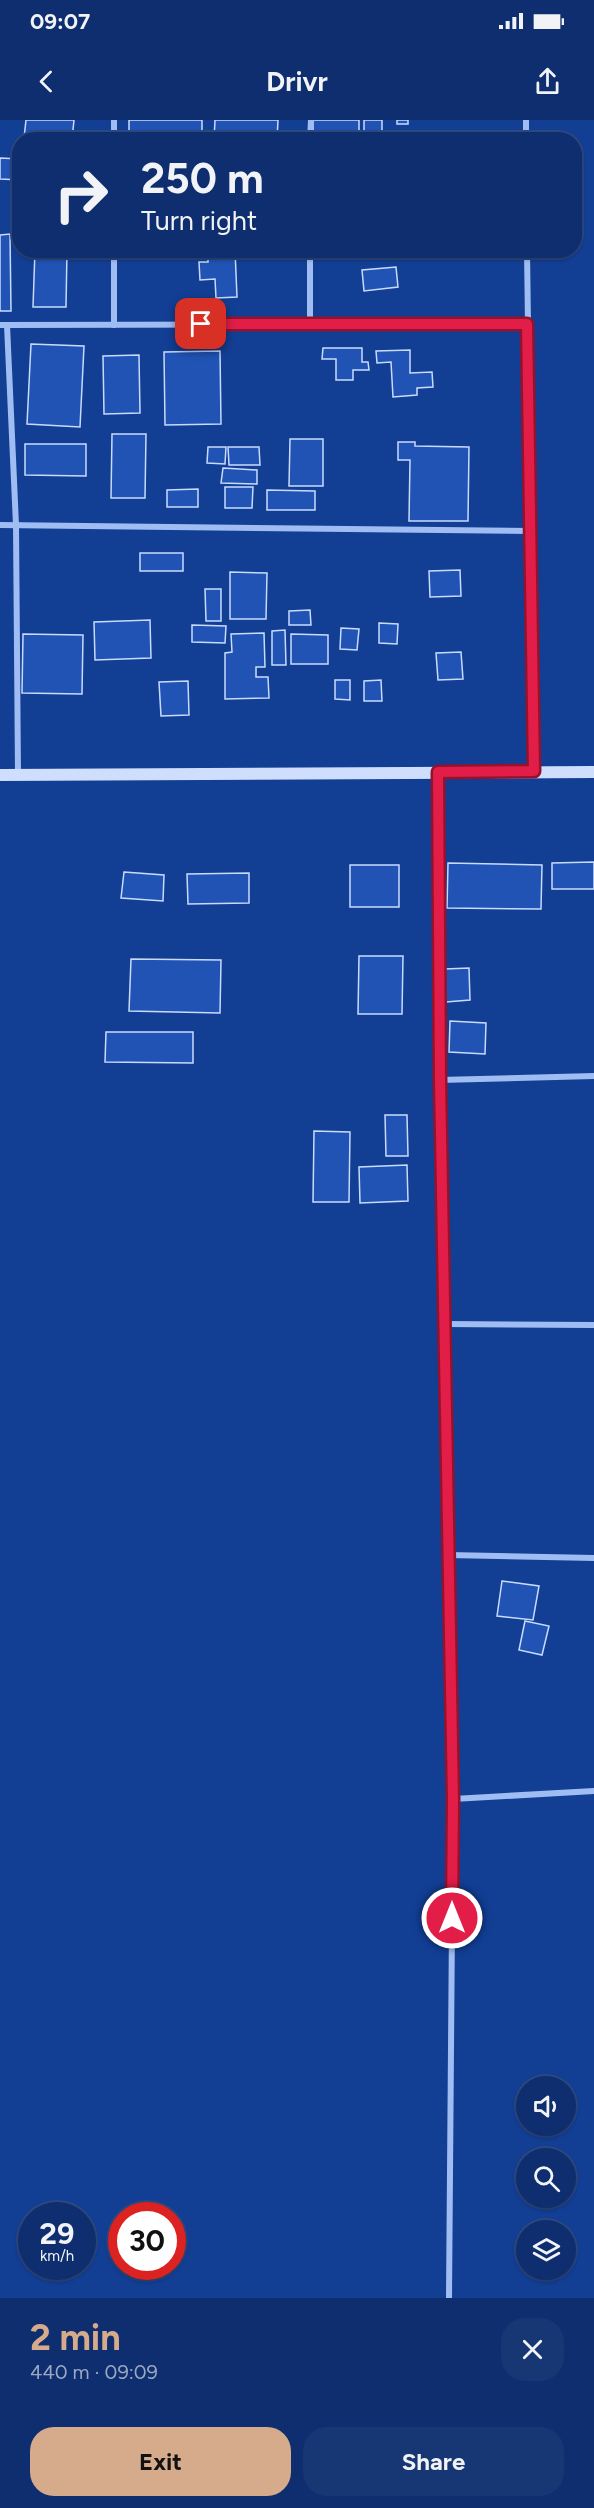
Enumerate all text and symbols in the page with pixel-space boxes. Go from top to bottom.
text: 09:07 [30,8,90,35]
icon: back [30,65,63,98]
text: Drivr [266,65,328,98]
icon: share [531,65,564,98]
text: 250 m [141,153,264,204]
icon: right [42,156,120,234]
text: Turn right [141,204,257,237]
pin [175,298,226,349]
icon: arrive [184,307,217,340]
position arrow [420,1886,484,1950]
map controls [516,2076,576,2280]
button: sound [516,2076,576,2136]
button: search [516,2148,576,2208]
speed limit sign: 30 [108,2202,186,2280]
text: 29 [40,2215,74,2252]
button: layers [516,2220,576,2280]
text: km/h [40,2247,74,2265]
text: 2 min [30,2316,121,2359]
button: close [501,2318,564,2381]
text: 440 m · 09:09 [30,2360,158,2384]
button: Exit [30,2427,291,2496]
button: Share [303,2427,564,2496]

